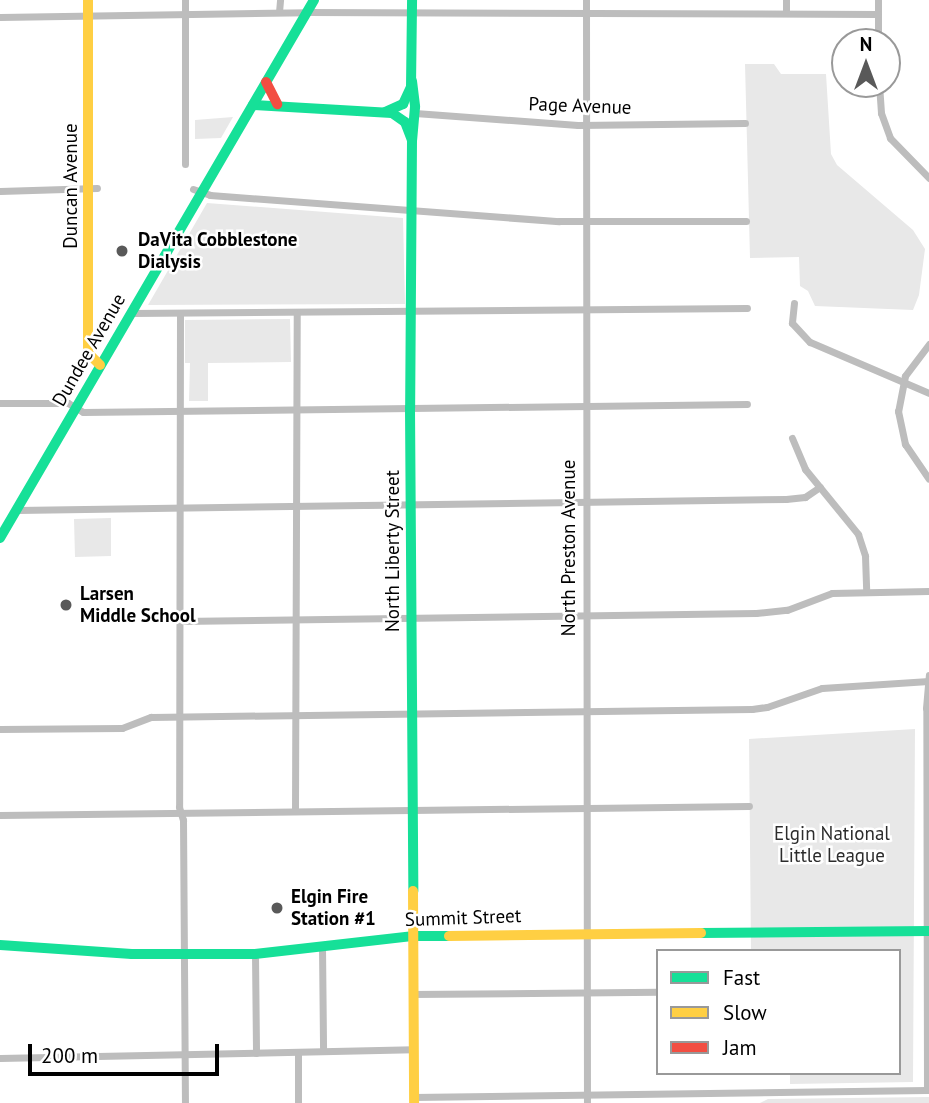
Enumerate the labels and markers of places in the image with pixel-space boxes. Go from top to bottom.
place label: DaVita Cobblestone Dialysis [138,229,298,273]
marker: DaVita Cobblestone Dialysis [112,241,132,261]
place label: Larsen Middle School [80,583,195,627]
marker: Larsen Middle School [58,597,74,613]
place label: Elgin Fire Station #1 [291,886,376,930]
marker: Elgin Fire Station #1 [269,900,285,916]

